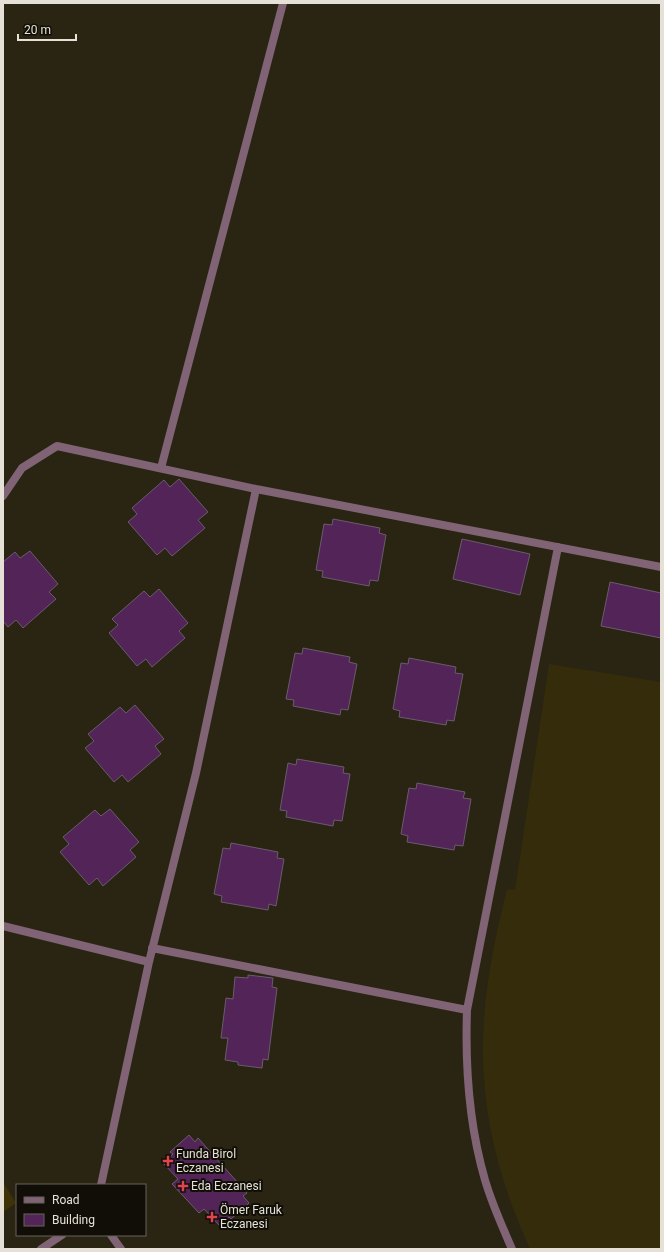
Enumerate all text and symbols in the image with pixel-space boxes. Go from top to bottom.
scale bar [18,16,76,42]
text: 20 m [24,23,51,37]
place label: Funda Birol Eczanesi [176,1147,236,1175]
marker: Funda Birol Eczanesi [163,1156,173,1166]
place label: Eda Eczanesi [191,1179,262,1193]
marker: Eda Eczanesi [178,1181,188,1191]
legend [16,1184,146,1236]
text: Road [52,1193,80,1207]
place label: Ömer Faruk Eczanesi [220,1202,283,1231]
marker: Ömer Faruk Eczanesi [207,1212,217,1222]
text: Building [52,1213,95,1227]

